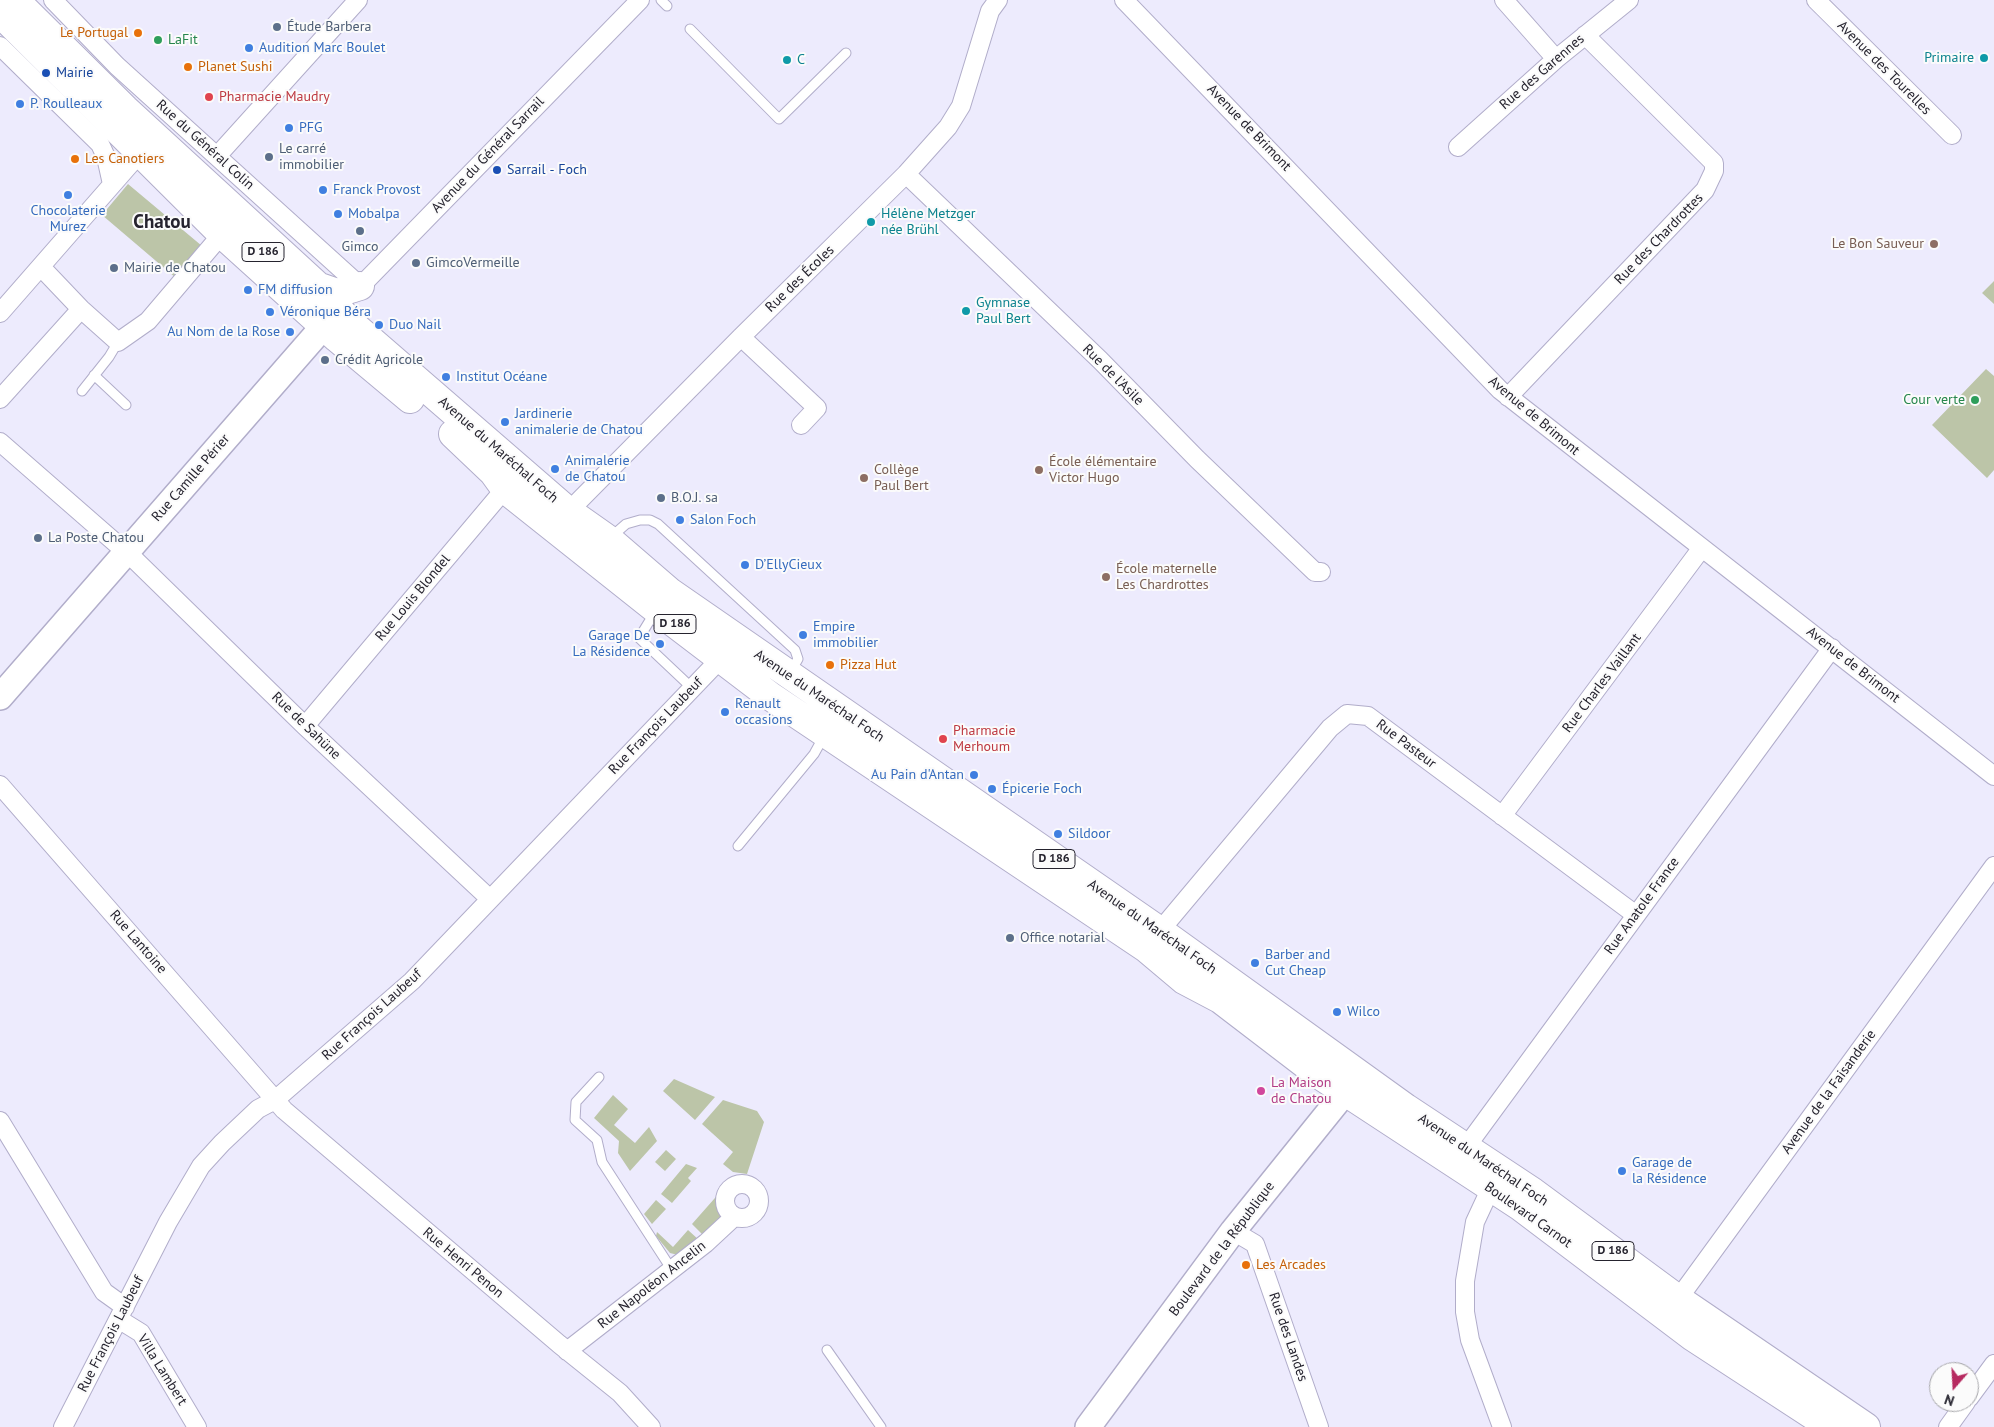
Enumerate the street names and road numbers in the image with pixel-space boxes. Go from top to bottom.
street label: Avenue des Tourelles [1834,18,1934,118]
street label: Rue des Garennes [1496,31,1588,113]
street label: Avenue de Brimont [1203,81,1295,175]
street label: Avenue du Général Sarrail [428,93,548,217]
street label: Rue du Général Colin [153,97,257,193]
street label: Rue des Chardrottes [1611,190,1707,288]
road number: D 186 [242,242,284,262]
street label: Rue des Écoles [762,242,838,316]
street label: Rue de l'Asile [1079,341,1147,409]
street label: Avenue de Brimont [1485,373,1583,459]
street label: Avenue du Maréchal Foch [435,393,561,507]
street label: Rue Camille Périer [148,431,234,525]
street label: Rue Louis Blondel [372,551,454,645]
road number: D 186 [654,614,696,634]
street label: Avenue de Brimont [1803,623,1903,707]
street label: Rue Charles Vaillant [1559,630,1645,736]
street label: Avenue du Maréchal Foch [751,646,887,746]
street label: Rue François Laubeuf [605,674,707,778]
street label: Rue de Sahüne [268,689,344,763]
street label: Rue Pasteur [1373,716,1439,772]
road number: D 186 [1033,850,1075,869]
street label: Rue Anatole France [1601,854,1683,958]
street label: Avenue du Maréchal Foch [1084,876,1220,978]
street label: Rue Lantoine [106,907,170,977]
street label: Rue François Laubeuf [319,966,425,1064]
street label: Avenue de la Faisanderie [1778,1027,1880,1157]
street label: Avenue du Maréchal Foch [1415,1110,1551,1210]
street label: Boulevard de la République [1166,1178,1278,1320]
street label: Boulevard Carnot [1481,1179,1575,1251]
street label: Rue Henri Penon [419,1224,507,1302]
street label: Rue Napoléon Ancelin [595,1238,709,1332]
road number: D 186 [1592,1242,1634,1260]
street label: Rue François Laubeuf [74,1273,148,1395]
street label: Rue des Landes [1265,1290,1311,1384]
street label: Villa Lambert [134,1331,190,1409]

